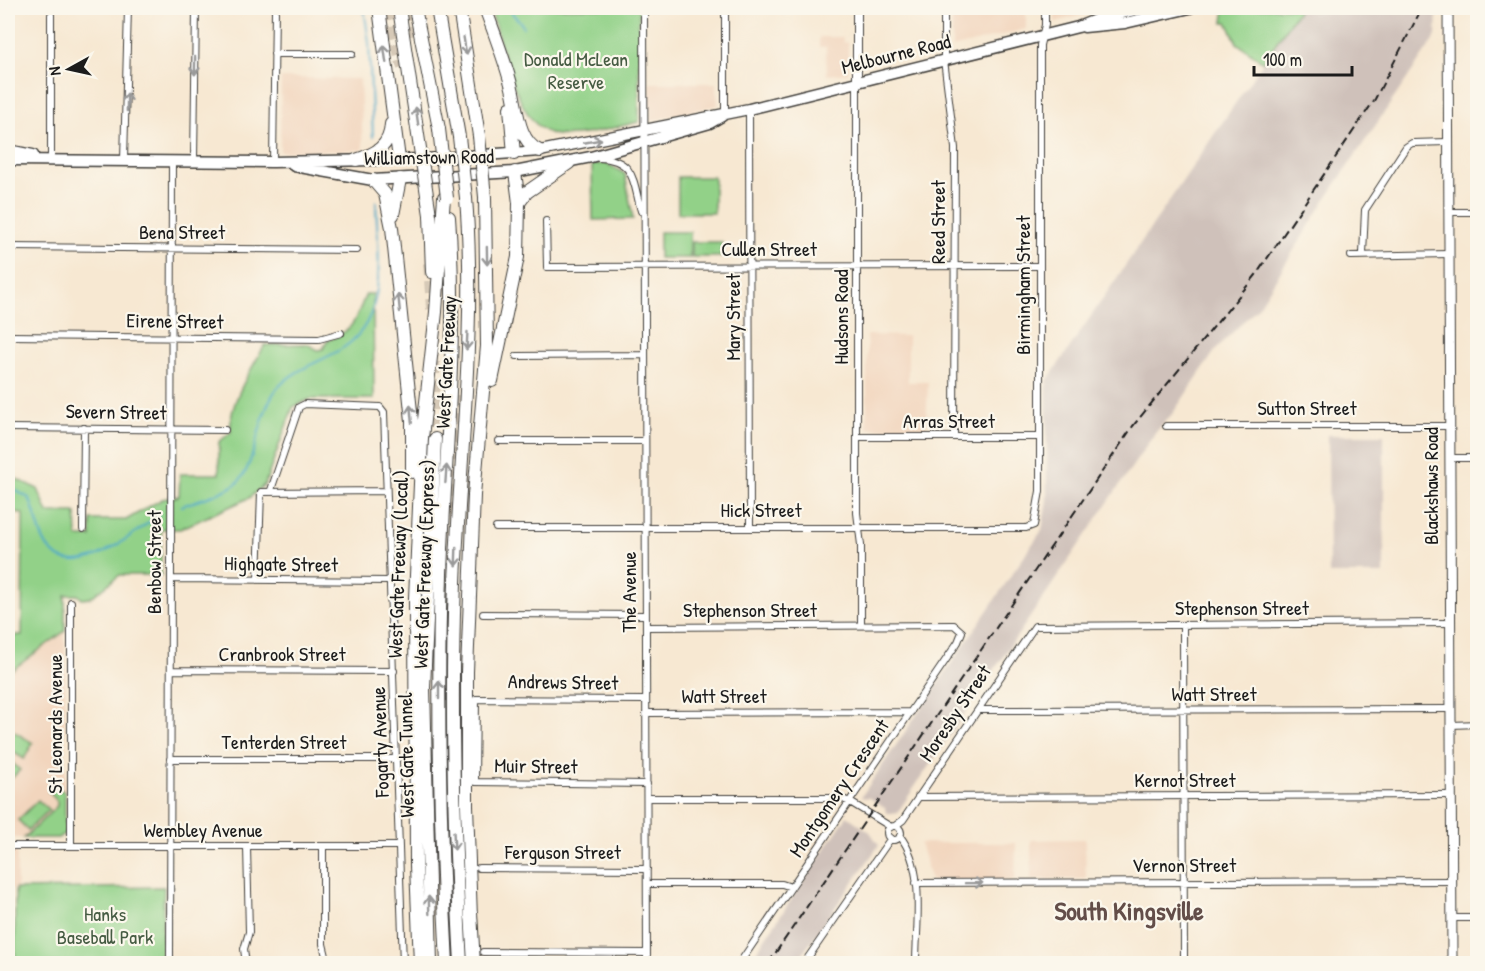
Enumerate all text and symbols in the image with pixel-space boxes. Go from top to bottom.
street label: Melbourne Road [838,27,953,80]
one-way arrow [460,36,471,55]
north arrow [39,39,99,99]
scale bar [1254,39,1352,77]
one-way arrow [380,44,391,64]
park label: Donald McLean Reserve [524,45,628,95]
text: 100 m [1263,47,1302,72]
one-way arrow [189,55,201,75]
text: N [43,65,66,77]
one-way arrow [121,92,132,112]
one-way arrow [412,106,423,126]
one-way arrow [582,135,602,146]
street label: Williamstown Road [364,142,494,171]
street label: Reed Street [924,179,951,264]
street label: Birmingham Street [1009,214,1036,355]
street label: Bena Street [139,218,226,245]
street label: Cullen Street [721,235,818,262]
one-way arrow [481,245,493,265]
street label: Hudsons Road [827,269,854,365]
street label: Mary Street [719,272,746,361]
one-way arrow [393,294,404,314]
street label: West Gate Freeway [429,295,462,429]
street label: Eirene Street [126,306,225,335]
one-way arrow [462,331,473,351]
street label: Sutton Street [1257,394,1358,421]
street label: Severn Street [65,397,168,426]
one-way arrow [405,404,416,424]
street label: Arras Street [903,407,996,434]
street label: Blackshaws Road [1417,427,1444,545]
street label: West Gate Freeway (Express) [406,459,441,669]
one-way arrow [441,465,452,485]
street label: West Gate Freeway (Local) [381,470,414,658]
street label: Hick Street [720,496,803,523]
street label: Benbow Street [140,509,167,614]
one-way arrow [450,546,461,566]
street label: Highgate Street [224,549,339,578]
street label: The Avenue [615,551,642,633]
street label: Stephenson Street [1175,594,1310,621]
street label: Stephenson Street [683,596,818,623]
street label: Cranbrook Street [218,640,347,667]
street label: St Leonards Avenue [41,654,68,794]
street label: Moresby Street [912,658,997,766]
street label: Andrews Street [508,667,620,696]
street label: Watt Street [1171,680,1258,707]
one-way arrow [433,681,445,701]
street label: Watt Street [681,682,768,709]
street label: Fogarty Avenue [364,686,395,799]
street label: West Gate Tunnel [391,692,420,818]
street label: Montgomery Crescent [782,712,895,862]
street label: Tenterden Street [222,728,348,755]
street label: Muir Street [494,751,579,780]
street label: Kernot Street [1134,766,1237,793]
street label: Wembley Avenue [143,816,263,843]
one-way arrow [449,830,460,850]
street label: Ferguson Street [504,838,622,865]
street label: Vernon Street [1132,851,1237,878]
one-way arrow [964,877,984,889]
district label: South Kingsville [1054,893,1204,929]
one-way arrow [424,896,435,916]
park label: Hanks Baseball Park [57,900,153,950]

